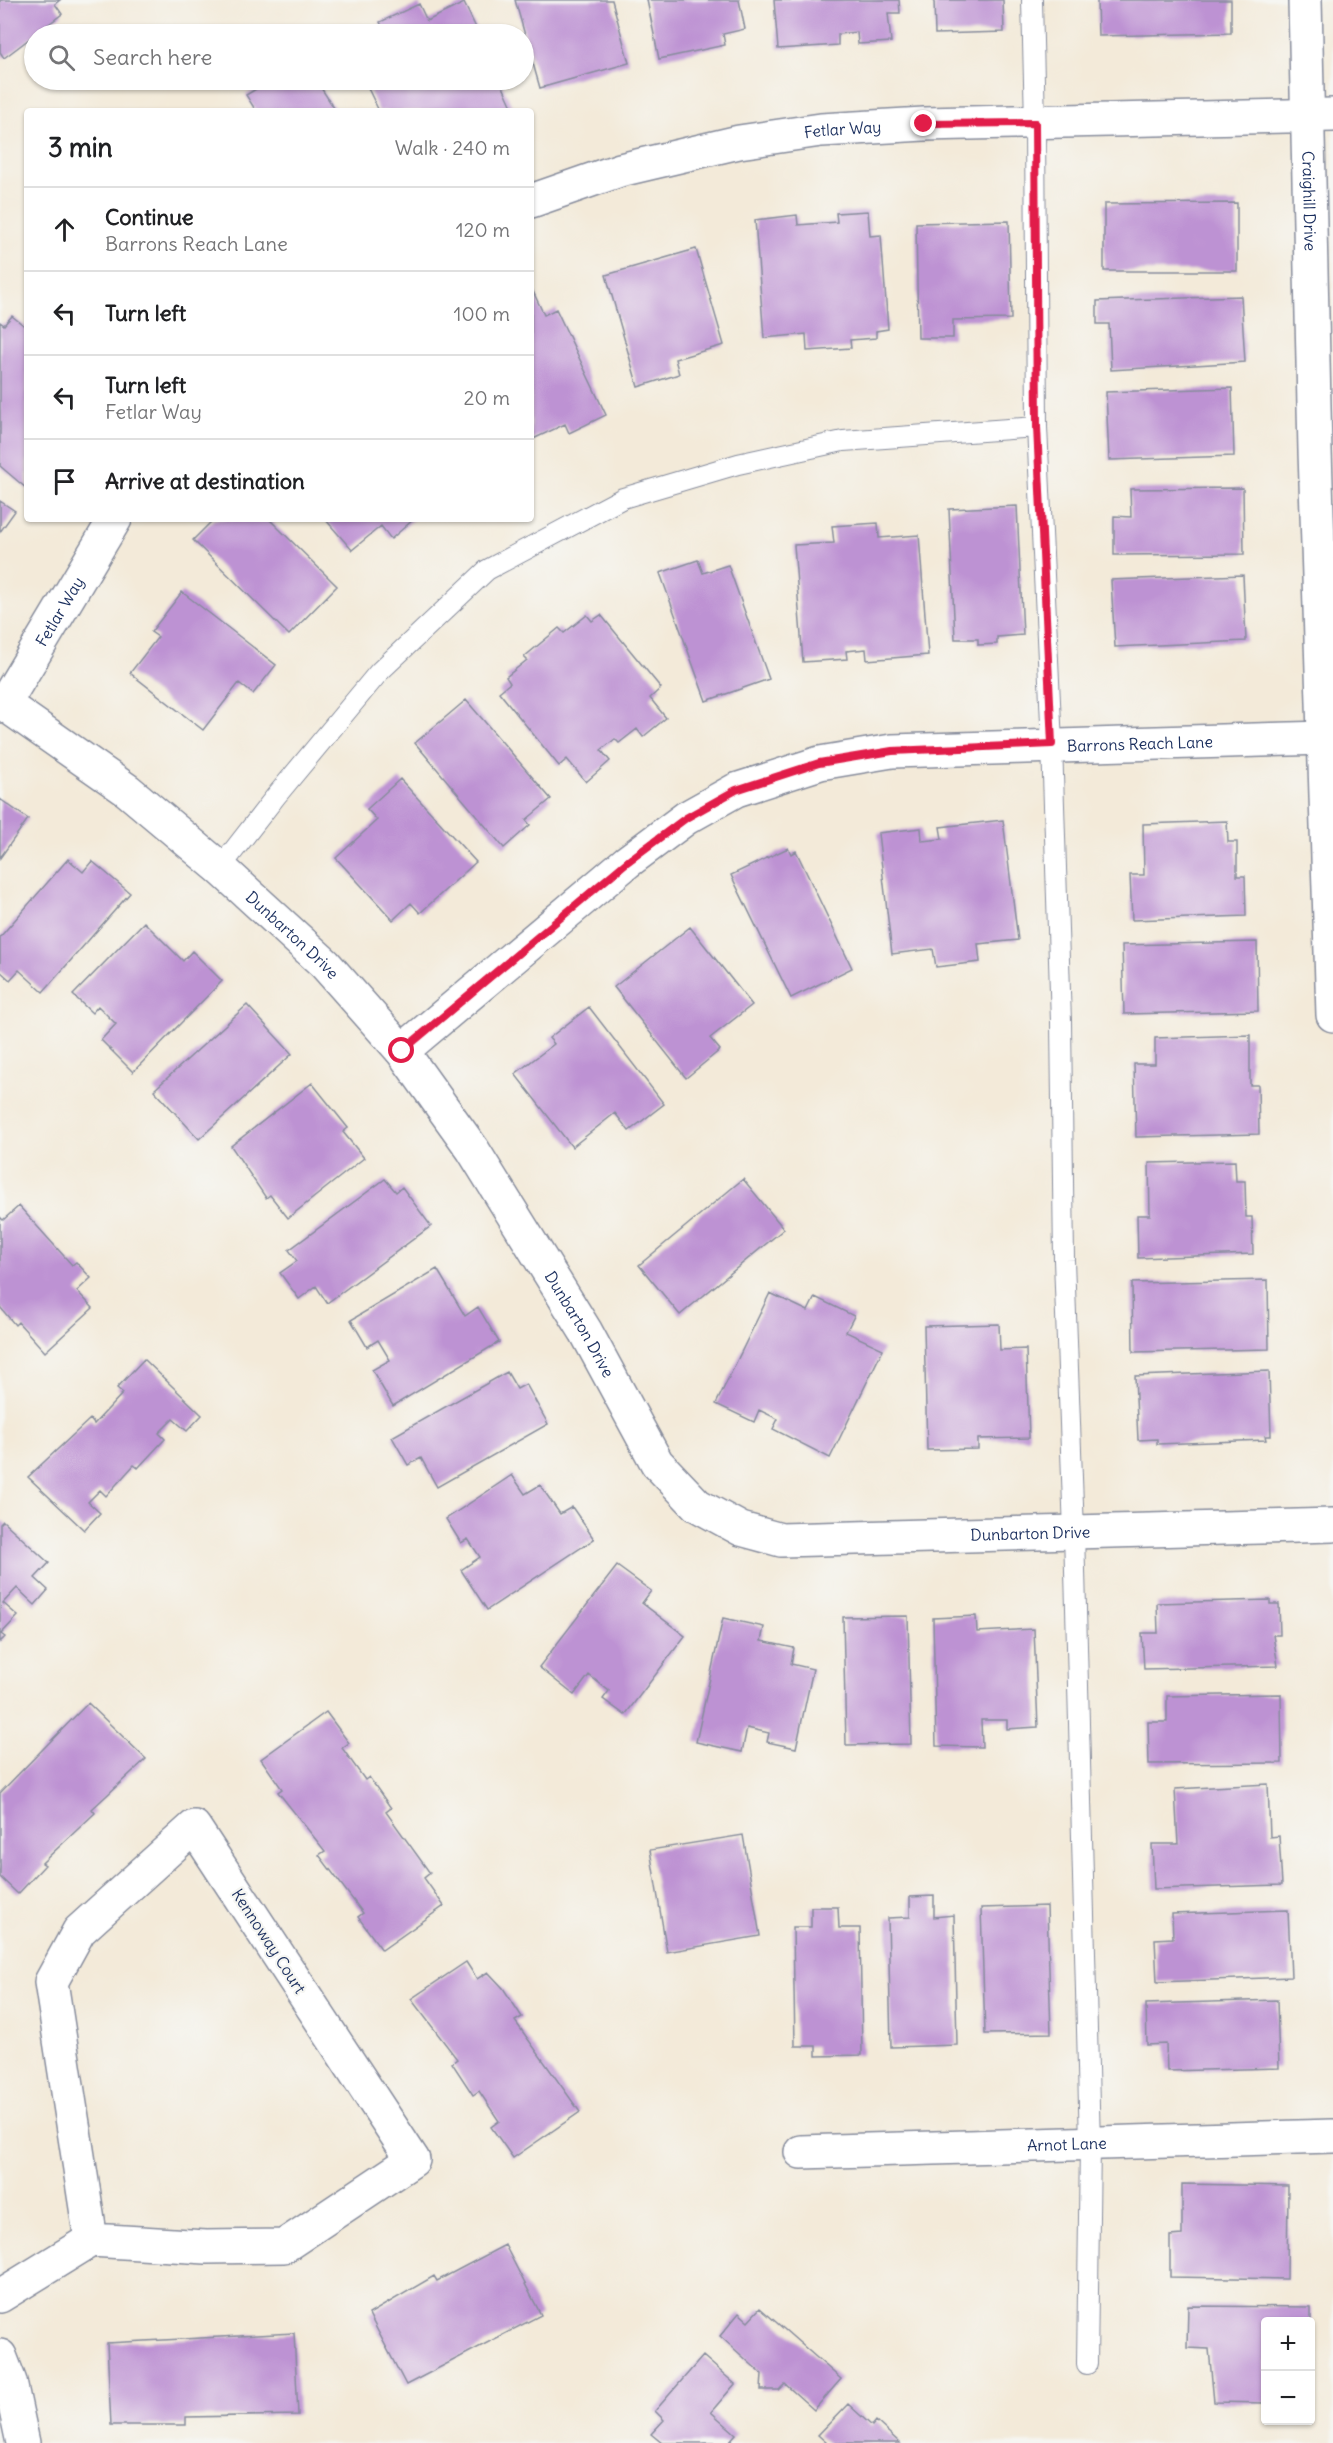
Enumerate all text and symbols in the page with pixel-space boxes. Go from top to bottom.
search box [24,24,534,90]
icon: search [45,41,78,74]
text: Search here [93,43,212,71]
route end [910,110,936,136]
street label: Fetlar Way [803,117,882,142]
text: 3 min [48,131,113,164]
text: Walk · 240 m [395,135,510,160]
street label: Craighill Drive [1298,151,1321,251]
text: Continue [105,203,194,231]
icon: ahead [48,213,81,246]
text: 120 m [456,217,510,242]
text: Barrons Reach Lane [105,231,288,256]
icon: left [48,297,81,330]
text: Turn left [105,299,186,327]
text: 100 m [453,301,510,326]
text: Turn left [105,371,186,399]
icon: left [48,381,81,414]
text: 20 m [464,385,510,410]
text: Fetlar Way [105,399,202,424]
icon: arrive [48,465,81,498]
text: Arrive at destination [105,467,305,495]
street label: Fetlar Way [31,573,88,650]
street label: Barrons Reach Lane [1067,731,1213,756]
street label: Dunbarton Drive [242,887,343,983]
route start [388,1037,414,1063]
street label: Dunbarton Drive [541,1267,619,1381]
street label: Dunbarton Drive [970,1522,1091,1545]
street label: Kennoway Court [228,1885,311,1998]
street label: Arnot Lane [1027,2133,1107,2155]
map controls [1261,2317,1315,2425]
button: + [1261,2317,1315,2371]
button: − [1261,2371,1315,2425]

